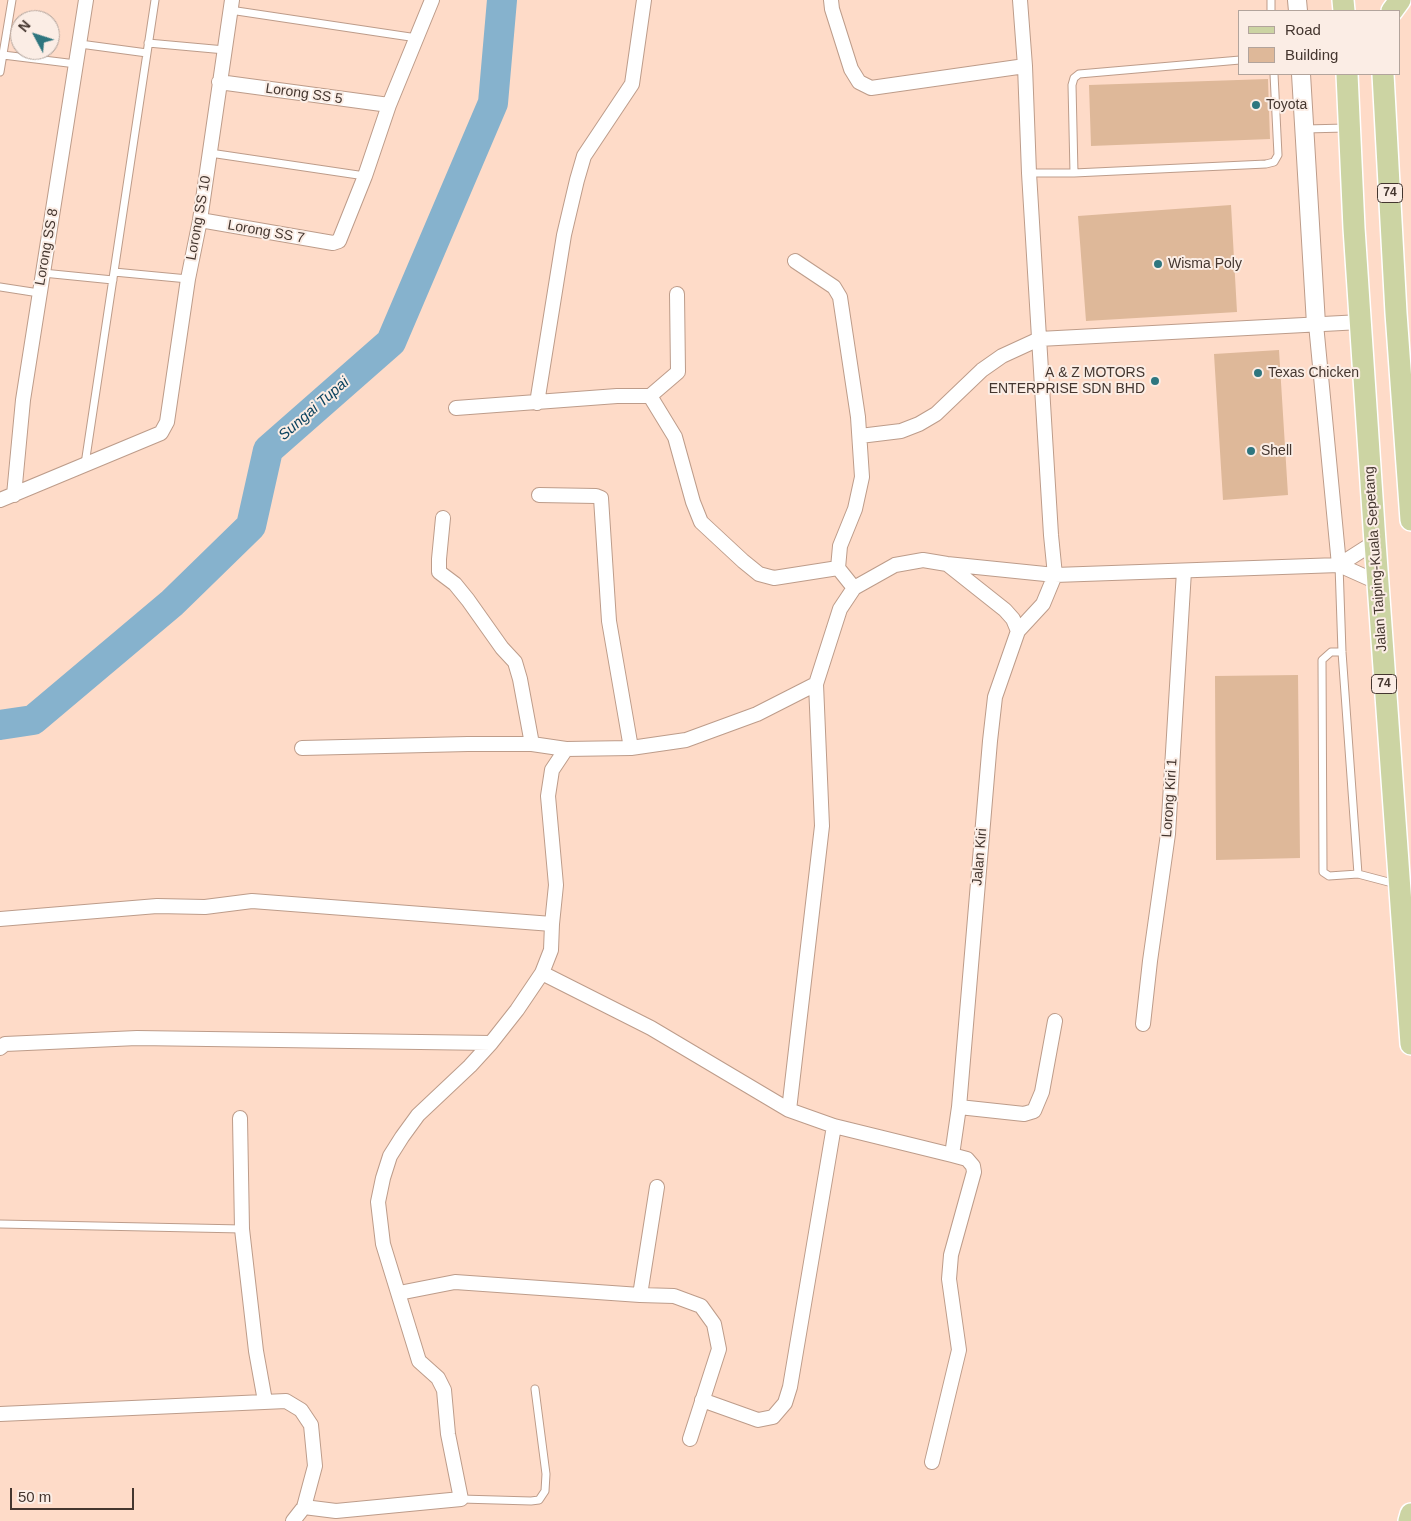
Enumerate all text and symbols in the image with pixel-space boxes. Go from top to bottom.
north arrow [10,10,60,60]
legend [1238,10,1401,75]
text: N [15,17,34,35]
text: Road [1285,21,1321,38]
text: Building [1285,46,1338,63]
street label: Lorong SS 5 [264,80,344,108]
place label: Toyota [1266,97,1307,113]
marker: Toyota [1250,99,1262,111]
street label: Lorong SS 10 [183,174,215,262]
road number: 74 [1378,184,1402,202]
street label: Lorong SS 8 [32,207,62,287]
street label: Lorong SS 7 [226,217,306,247]
place label: Wisma Poly [1168,256,1242,272]
marker: Wisma Poly [1152,258,1164,270]
place label: A & Z MOTORS ENTERPRISE SDN BHD [989,365,1145,398]
place label: Texas Chicken [1268,365,1359,381]
marker: Texas Chicken [1252,367,1264,379]
water label: Sungai Tupai [275,374,353,444]
marker: A & Z MOTORS ENTERPRISE SDN BHD [1149,375,1161,387]
place label: Shell [1261,443,1292,459]
marker: Shell [1245,445,1257,457]
street label: Jalan Taiping-Kuala Sepetang [1361,466,1391,652]
road number: 74 [1372,674,1396,694]
street label: Lorong Kiri 1 [1159,758,1181,838]
street label: Jalan Kiri [969,828,991,886]
scale bar [12,1478,136,1510]
text: 50 m [18,1488,51,1505]

